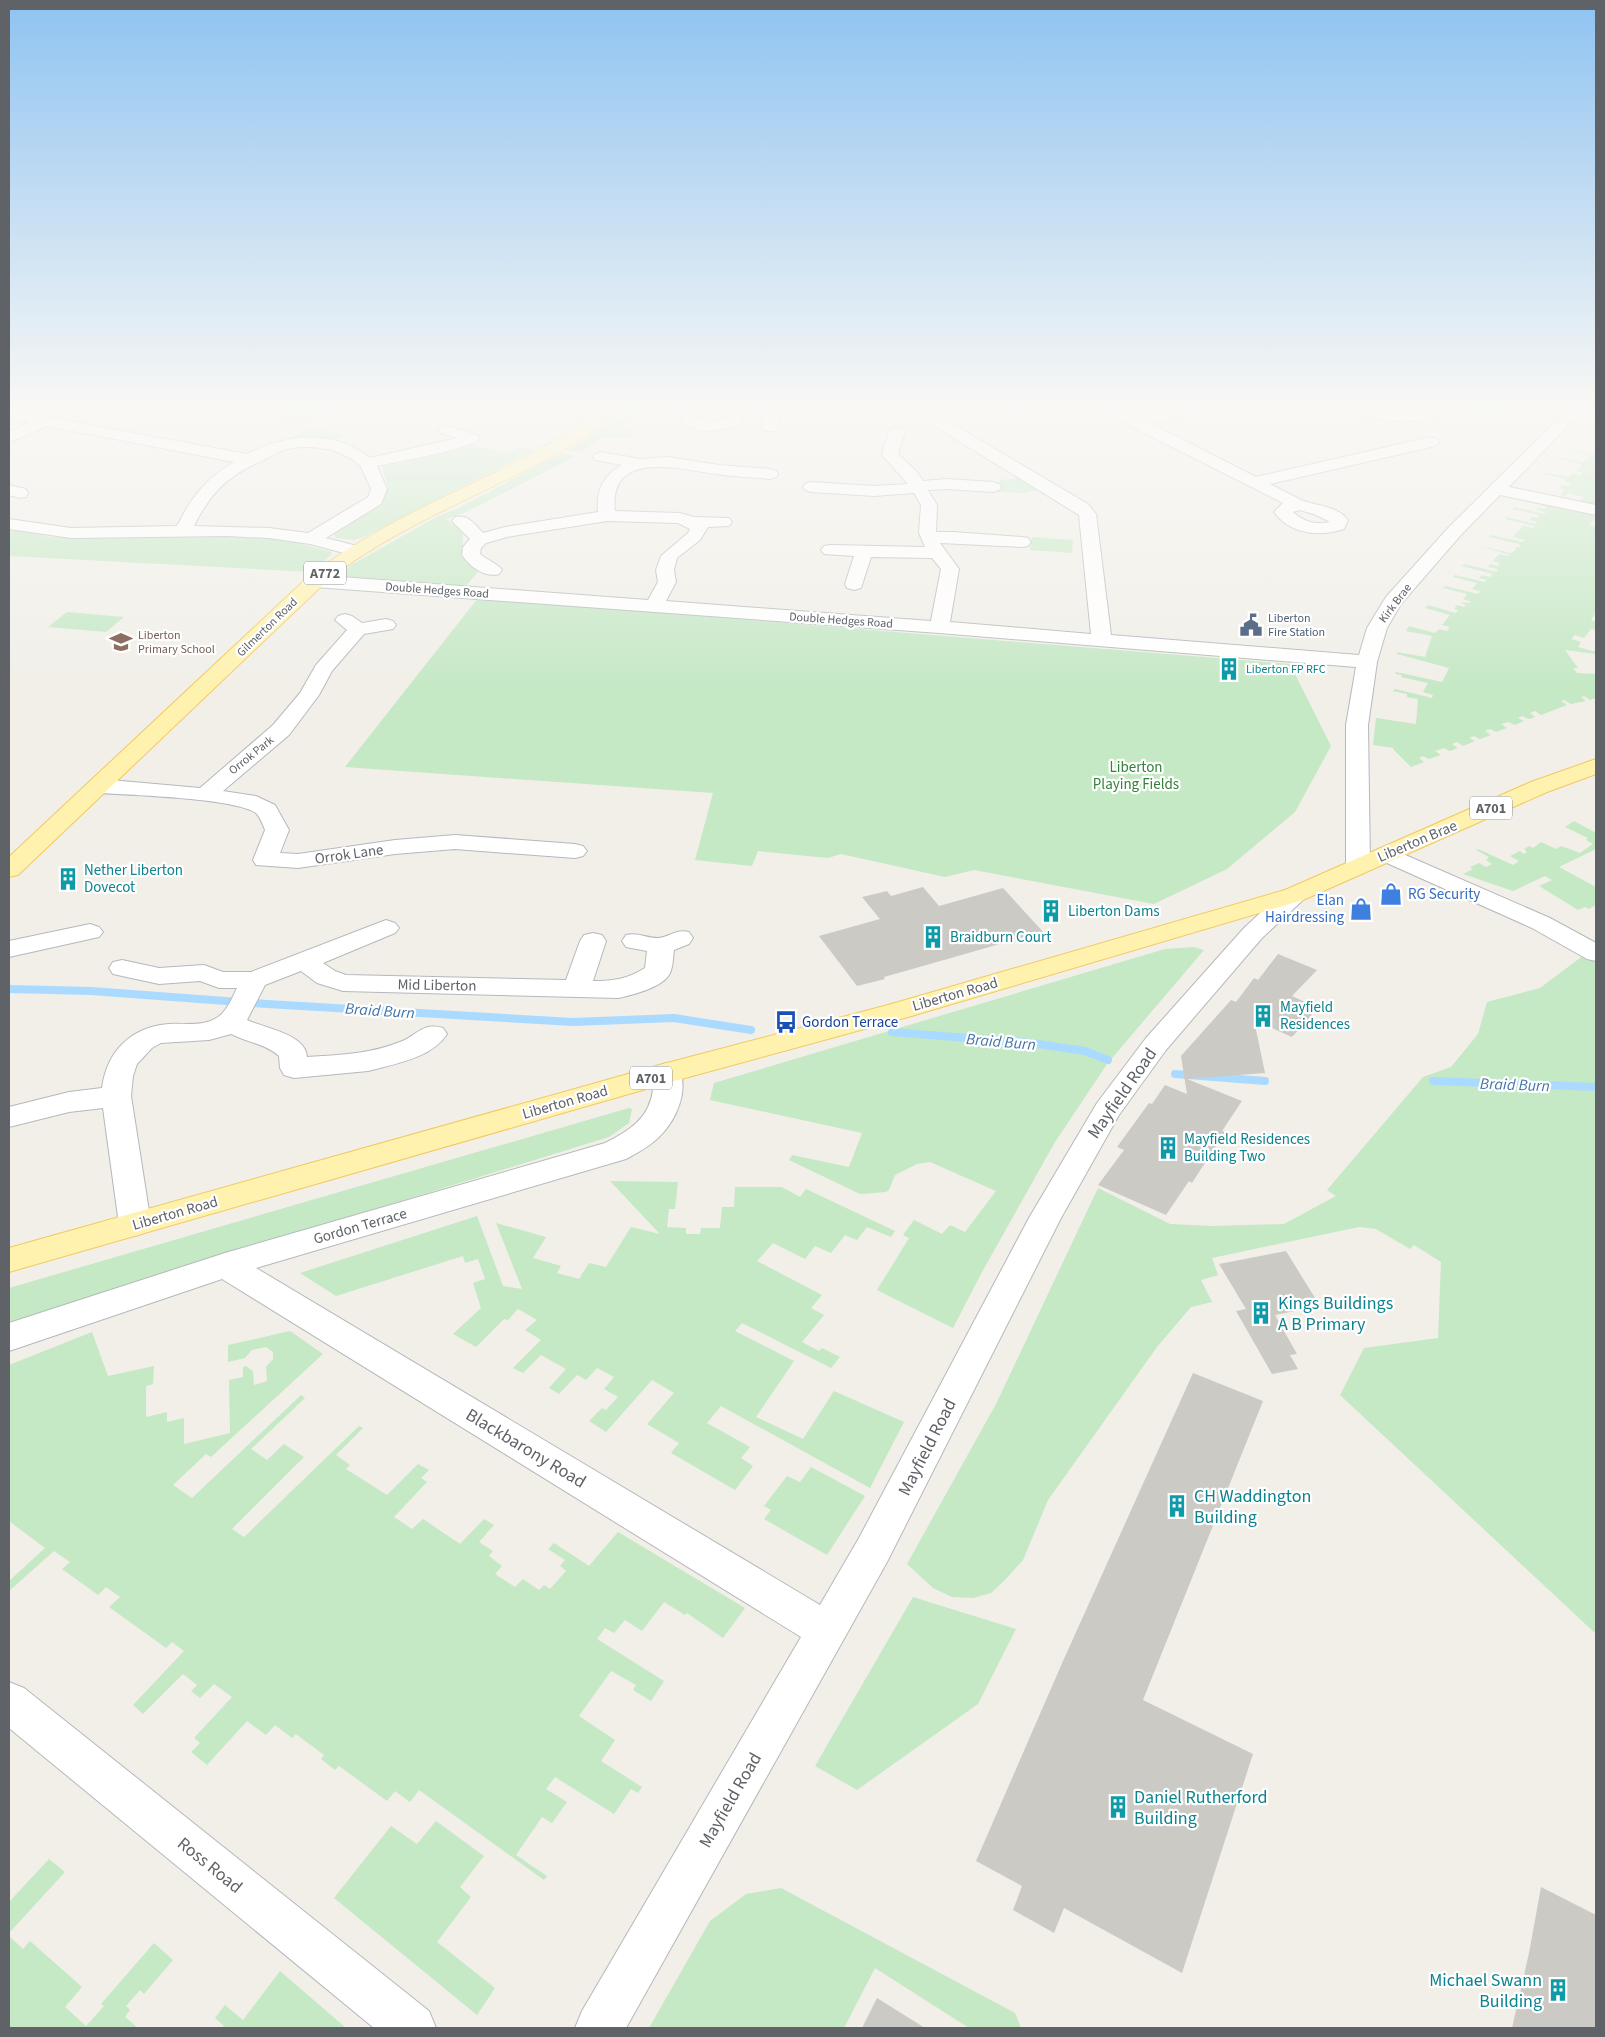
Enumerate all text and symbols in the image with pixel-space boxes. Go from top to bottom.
road number: A772 [304,562,346,584]
street label: Double Hedges Road [385,578,489,603]
street label: Kirk Brae [1375,580,1416,627]
street label: Gilmerton Road [233,594,302,661]
street label: Double Hedges Road [789,608,893,633]
place label: Liberton Fire Station [1268,610,1325,641]
public building icon: Liberton Fire Station [1238,612,1264,638]
place label: Liberton Primary School [138,627,215,658]
school or university icon: Liberton Primary School [108,629,134,655]
building icon: Liberton FP RFC [1216,656,1242,682]
place label: Liberton FP RFC [1246,661,1326,678]
street label: Orrok Park [225,732,277,779]
park label: Liberton Playing Fields [1093,757,1179,795]
road number: A701 [1470,796,1512,820]
street label: Liberton Brae [1374,815,1460,868]
street label: Orrok Lane [313,839,385,870]
place label: Nether Liberton Dovecot [84,860,183,898]
building icon: Nether Liberton Dovecot [55,866,81,892]
shop icon: RG Security [1378,881,1404,907]
place label: RG Security [1408,884,1480,905]
place label: Elan Hairdressing [1265,890,1344,928]
shop icon: Elan Hairdressing [1348,896,1374,922]
building icon: Liberton Dams [1038,898,1064,924]
place label: Liberton Dams [1068,901,1160,922]
building icon: Braidburn Court [920,924,946,950]
place label: Braidburn Court [950,927,1051,948]
street label: Liberton Road [910,972,1000,1017]
street label: Mid Liberton [397,974,477,997]
place label: Mayfield Residences [1280,997,1350,1035]
water label: Braid Burn [344,998,416,1024]
building icon: Mayfield Residences [1250,1003,1276,1029]
bus stop icon: Gordon Terrace [773,1009,799,1035]
place label: Gordon Terrace [802,1012,898,1033]
water label: Braid Burn [965,1028,1037,1056]
street label: Mayfield Road [1082,1043,1163,1144]
road number: A701 [630,1066,672,1090]
water label: Braid Burn [1480,1073,1550,1097]
street label: Liberton Road [520,1080,610,1125]
place label: Mayfield Residences Building Two [1184,1129,1310,1167]
building icon: Mayfield Residences Building Two [1155,1135,1181,1161]
street label: Liberton Road [130,1191,220,1236]
street label: Gordon Terrace [311,1203,409,1250]
place label: Kings Buildings A B Primary [1278,1291,1393,1337]
building icon: Kings Buildings A B Primary [1248,1300,1274,1326]
street label: Mayfield Road [892,1394,963,1500]
street label: Blackbarony Road [461,1403,591,1494]
place label: CH Waddington Building [1194,1484,1311,1530]
building icon: CH Waddington Building [1164,1493,1190,1519]
street label: Mayfield Road [693,1748,768,1852]
place label: Daniel Rutherford Building [1134,1785,1268,1831]
building icon: Daniel Rutherford Building [1105,1794,1131,1820]
street label: Ross Road [172,1831,248,1899]
place label: Michael Swann Building [1429,1968,1542,2014]
building icon: Michael Swann Building [1545,1977,1571,2003]

